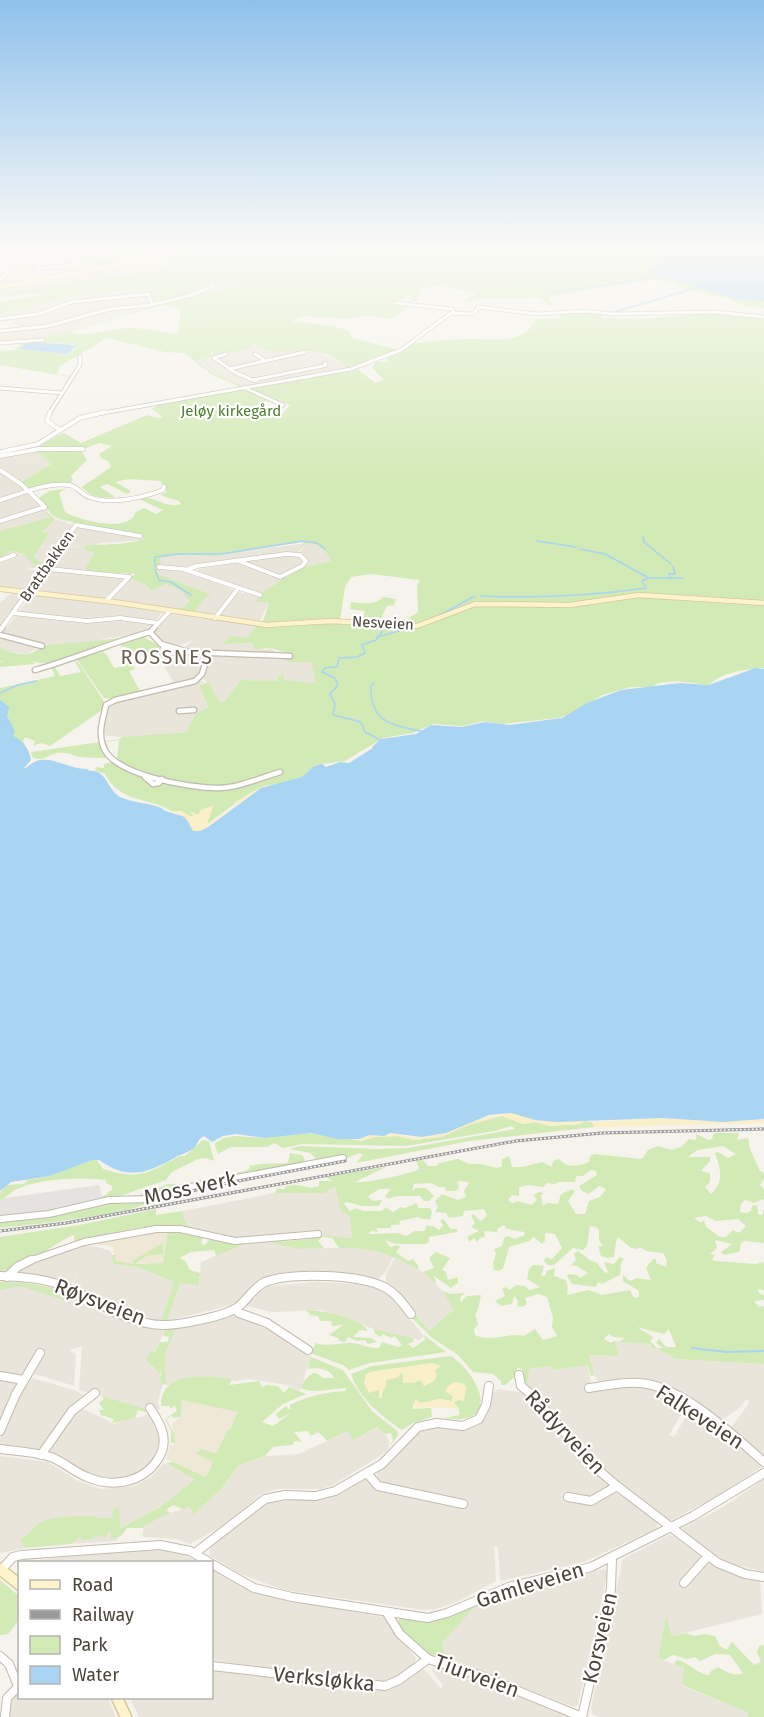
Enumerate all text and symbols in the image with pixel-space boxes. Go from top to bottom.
park label: Jeløy kirkegård [181,402,281,420]
street label: Brattbakken [16,527,78,605]
street label: Nesveien [352,612,414,634]
district label: ROSSNES [121,645,213,669]
street label: Moss verk [141,1165,239,1211]
street label: Røysveien [51,1273,149,1331]
street label: Falkeveien [651,1379,749,1455]
street label: Rådyrveien [519,1384,611,1480]
street label: Gamleveien [473,1556,587,1614]
legend [18,1561,213,1699]
text: Road [72,1574,114,1596]
street label: Korsveien [577,1590,623,1686]
text: Railway [72,1604,134,1626]
text: Park [72,1634,108,1656]
street label: Tiurveien [431,1649,523,1703]
street label: Verksløkka [272,1661,376,1697]
text: Water [72,1664,119,1686]

